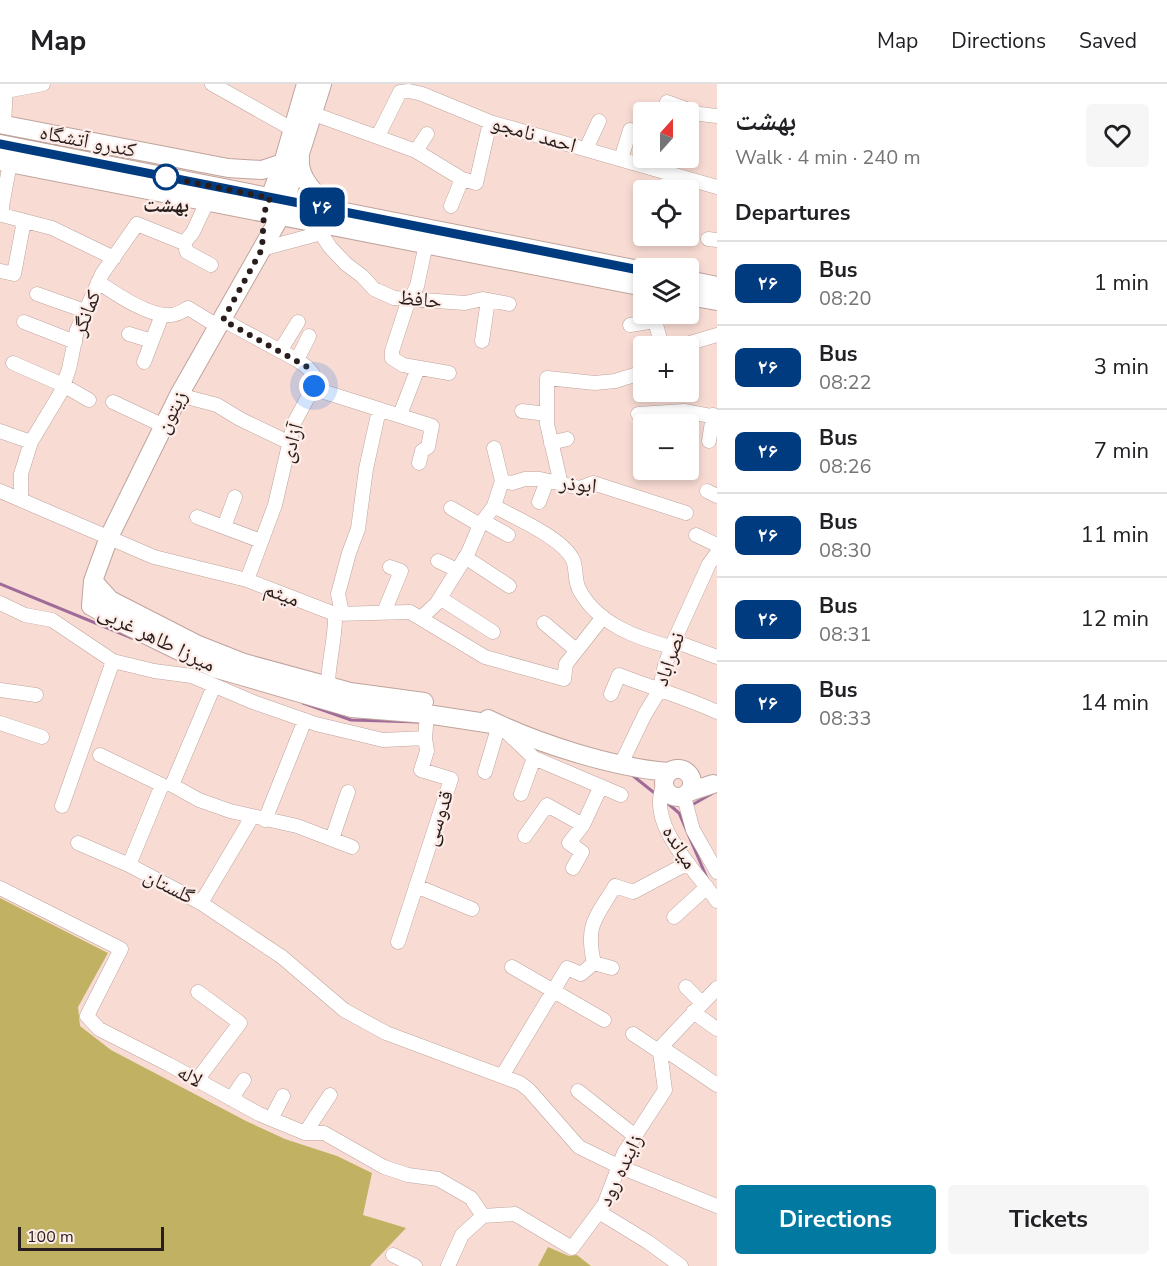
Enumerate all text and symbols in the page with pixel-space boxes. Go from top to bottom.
text: Map [30,22,86,60]
text: Map [877,27,918,55]
text: Directions [951,27,1046,55]
text: Saved [1079,27,1137,55]
north arrow [633,102,699,168]
map controls [633,102,699,480]
text: بهشت [735,102,796,140]
button: heart [1086,104,1149,167]
street label: احمد نامجو [488,109,580,159]
street label: کندرو آتشگاه [37,118,139,164]
text: Walk · 4 min · 240 m [735,144,921,171]
marker: بهشت [153,164,179,190]
button: locate [633,180,699,246]
line badge: ۲۶ [295,188,349,226]
place label: بهشت [143,191,189,219]
text: ۲۶ [312,193,332,221]
text: Departures [735,198,850,228]
text: Bus [819,255,858,285]
button: layers [633,258,699,324]
text: 1 min [1094,268,1149,298]
text: ۲۶ [758,269,778,297]
street label: حافظ [397,283,443,315]
text: 08:20 [819,285,872,312]
street label: کمانگر [64,286,108,341]
button: + [633,336,699,402]
text: Bus [819,339,858,369]
text: 3 min [1094,352,1149,382]
text: ۲۶ [758,353,778,381]
text: 08:22 [819,369,872,396]
your location [299,371,329,401]
street label: زیتون [148,386,194,438]
button: − [633,414,699,480]
street label: آزادی [272,419,310,466]
text: Bus [819,423,858,453]
text: 7 min [1094,436,1149,466]
text: ۲۶ [758,437,778,465]
text: 08:26 [819,453,872,480]
street label: ابوذر [557,468,598,500]
text: Bus [819,507,858,537]
text: 11 min [1081,520,1149,550]
text: ۲۶ [758,521,778,549]
text: 08:30 [819,537,872,564]
street label: میثم [260,575,304,613]
text: Bus [819,591,858,621]
street label: میرزا طاهر غربی [94,598,220,678]
text: 12 min [1081,604,1149,634]
text: ۲۶ [758,605,778,633]
text: 08:31 [819,621,872,648]
street label: نصراباد [647,628,691,690]
text: Bus [819,675,858,705]
text: 14 min [1081,688,1149,718]
text: ۲۶ [758,689,778,717]
text: 08:33 [819,705,872,732]
street label: قدوسی [416,787,460,849]
street label: میانده [656,820,704,874]
street label: گلستان [139,862,199,911]
street label: لاله [172,1058,208,1094]
street label: زاینده رود [591,1129,649,1211]
button: Directions [735,1185,936,1254]
button: Tickets [948,1185,1149,1254]
scale bar [18,1224,164,1252]
text: 100 m [27,1226,74,1248]

